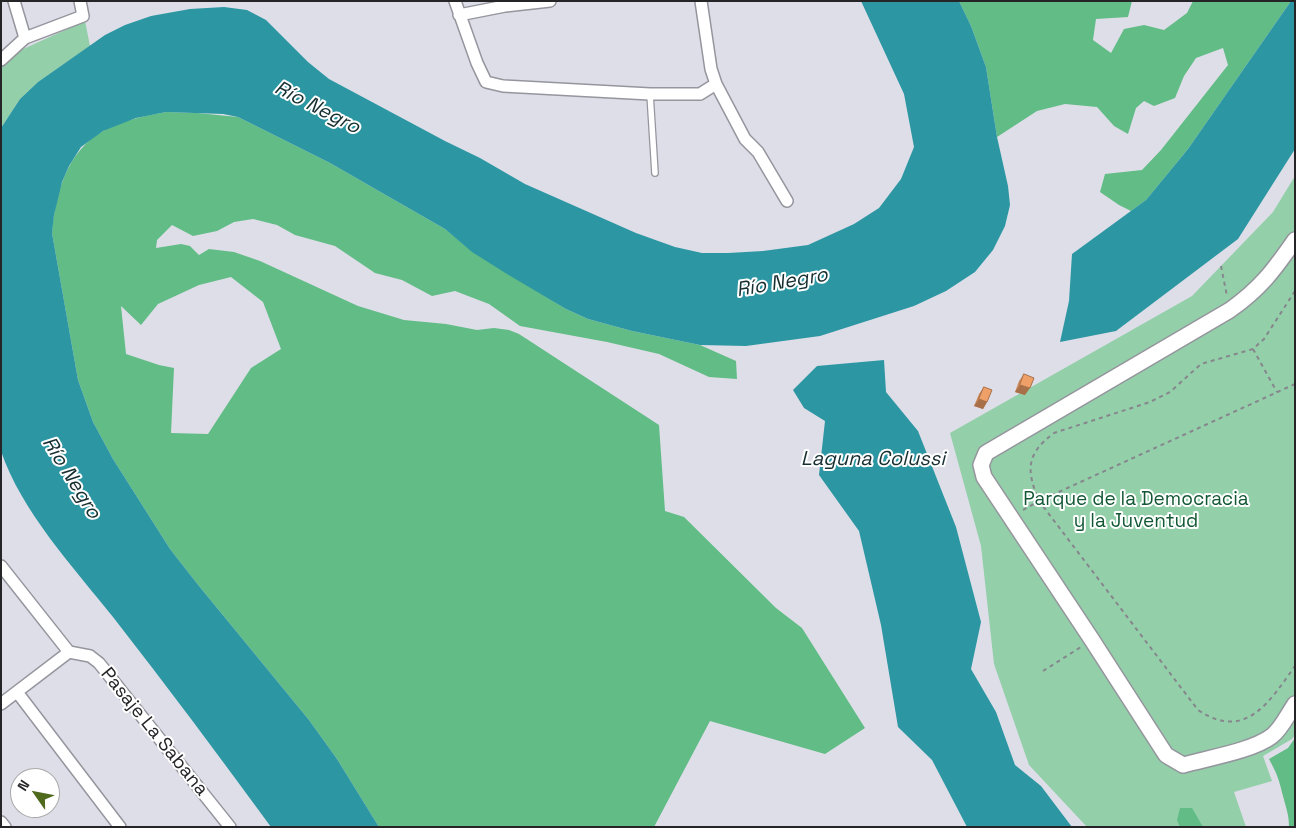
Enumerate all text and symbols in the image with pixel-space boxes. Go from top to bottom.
water label: Río Negro [270,76,364,140]
water label: Río Negro [734,263,830,303]
water label: Río Negro [36,432,106,524]
water label: Laguna Colussi [801,448,945,472]
park label: Parque de la Democracia y la Juventud [1023,489,1249,533]
street label: Pasaje La Sabana [95,663,213,801]
north arrow [10,768,60,818]
text: N [13,777,33,794]

